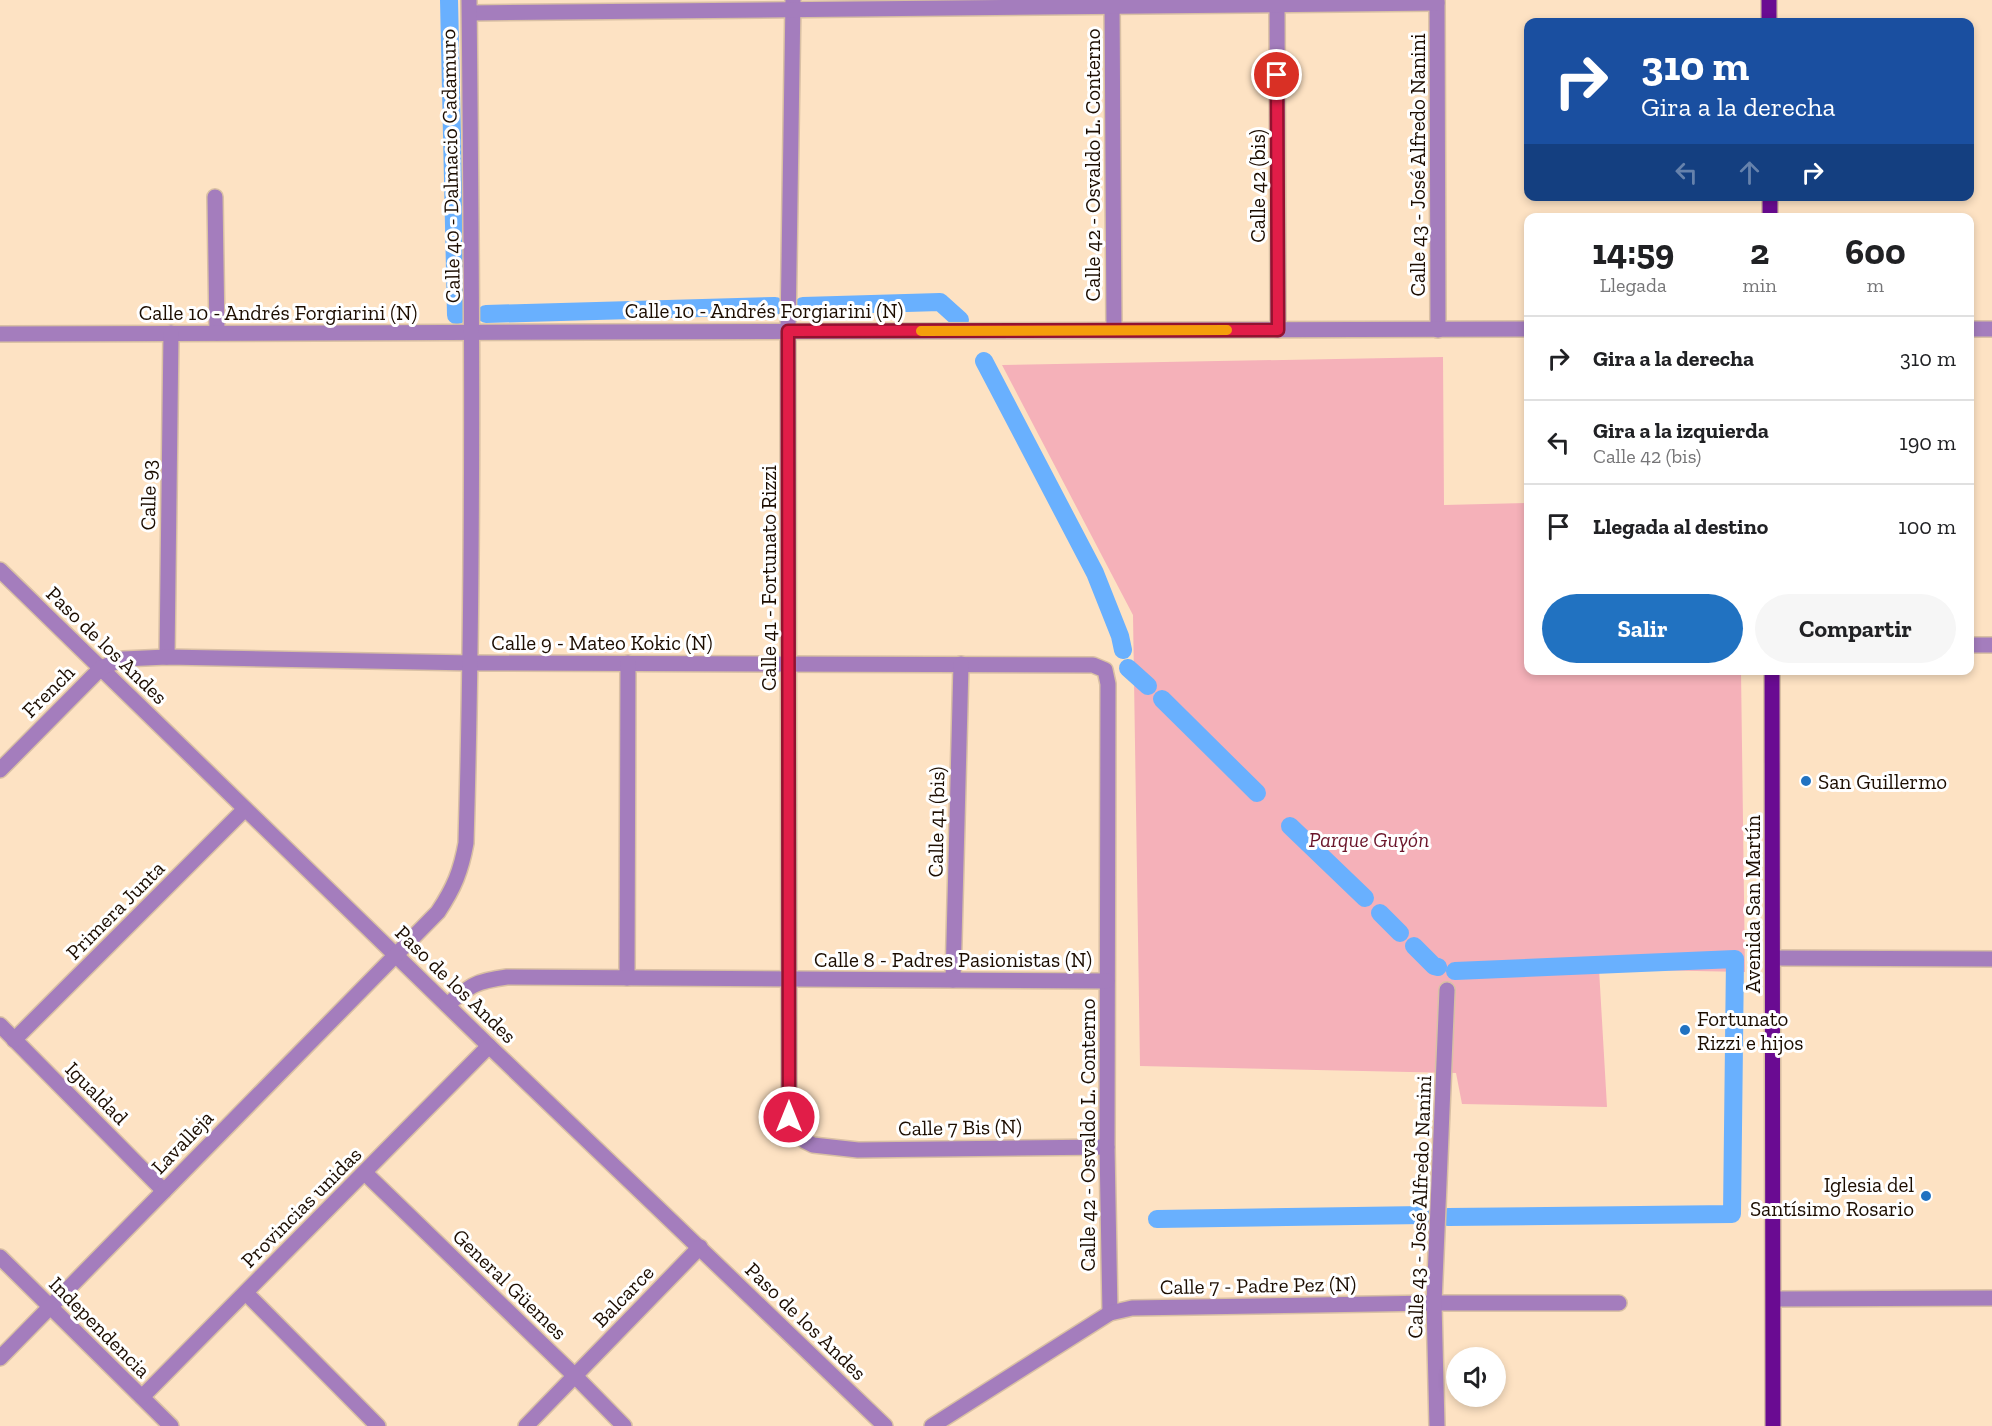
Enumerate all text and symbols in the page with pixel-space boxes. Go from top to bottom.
street label: Calle 40 - Dalmacio Cadamuro [435,29,465,303]
street label: Calle 42 - Osvaldo L. Conterno [1080,29,1105,301]
street label: Calle 43 - José Alfredo Nanini [1405,33,1430,297]
text: 310 m [1641,40,1749,91]
icon: right [1542,42,1620,120]
pin [1251,49,1302,100]
icon: arrive [1260,58,1293,91]
text: Gira a la derecha [1641,91,1835,123]
street label: Calle 42 (bis) [1245,129,1270,243]
icon: left [1670,156,1703,189]
icon: ahead [1733,156,1766,189]
icon: right [1796,156,1829,189]
text: 14:59 [1592,230,1674,273]
text: 2 [1750,230,1769,273]
text: 600 [1845,230,1906,273]
text: Llegada [1600,273,1667,297]
text: min [1742,273,1777,297]
text: m [1867,273,1884,297]
street label: Calle 10 - Andrés Forgiarini (N) [625,298,903,323]
street label: Calle 10 - Andrés Forgiarini (N) [139,300,417,325]
icon: right [1542,342,1575,375]
text: Gira a la derecha [1593,345,1754,372]
text: 310 m [1900,345,1956,372]
text: Gira a la izquierda [1593,417,1769,444]
icon: left [1542,426,1575,459]
text: 190 m [1899,429,1956,456]
text: Calle 42 (bis) [1593,444,1701,468]
street label: Calle 93 [135,459,161,531]
street label: Calle 41 - Fortunato Rizzi [756,465,781,691]
icon: arrive [1542,510,1575,543]
text: Llegada al destino [1593,513,1768,540]
text: 100 m [1898,513,1956,540]
street label: Paso de los Andes [41,581,173,709]
button: Salir [1542,594,1743,663]
button: Compartir [1755,594,1956,663]
street label: Calle 9 - Mateo Kokic (N) [491,630,713,655]
street label: French [17,659,80,722]
street label: Calle 41 (bis) [923,766,949,878]
place label: San Guillermo [1818,769,1947,794]
marker: San Guillermo [1799,774,1813,788]
street label: Avenida San Martín [1740,815,1765,993]
park label: Parque Guyón [1309,827,1429,852]
street label: Primera Junta [61,856,169,964]
street label: Paso de los Andes [390,920,522,1048]
street label: Calle 8 - Padres Pasionistas (N) [814,947,1092,972]
street label: Calle 42 - Osvaldo L. Conterno [1075,999,1100,1271]
place label: Fortunato Rizzi e hijos [1697,1006,1804,1056]
marker: Fortunato Rizzi e hijos [1678,1023,1692,1037]
street label: Igualdad [60,1056,134,1130]
street label: Calle 43 - José Alfredo Nanini [1402,1075,1436,1339]
position arrow [757,1085,821,1149]
street label: Lavalleja [146,1105,219,1180]
street label: Calle 7 Bis (N) [898,1113,1022,1141]
street label: Provincias unidas [236,1142,366,1272]
place label: Iglesia del Santísimo Rosario [1750,1172,1914,1221]
marker: Iglesia del Santísimo Rosario [1919,1189,1933,1203]
street label: General Güemes [448,1223,572,1345]
street label: Paso de los Andes [740,1257,872,1385]
street label: Balcarce [587,1260,659,1332]
street label: Independencia [44,1271,156,1383]
street label: Calle 7 - Padre Pez (N) [1160,1271,1356,1299]
map controls [1446,1347,1506,1407]
button: sound [1446,1347,1506,1407]

